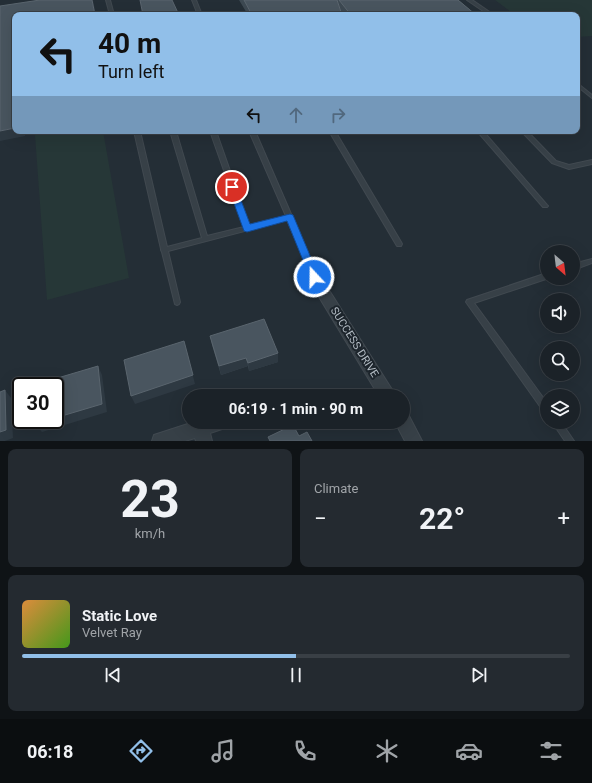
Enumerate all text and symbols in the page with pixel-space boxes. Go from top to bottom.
text: 40 m [98,27,161,60]
icon: left [32,28,84,80]
text: Turn left [98,61,164,82]
icon: left [243,104,265,126]
icon: ahead [285,104,307,126]
icon: right [327,104,349,126]
pin [215,170,249,204]
icon: arrive [221,176,243,198]
north arrow [540,245,580,285]
map controls [540,245,580,429]
position arrow [293,256,335,298]
button: sound [540,293,580,333]
street label: SUCCESS DRIVE [328,305,381,380]
button: search [540,341,580,381]
speed limit sign: 30 [12,377,64,429]
button: layers [540,389,580,429]
text: 06:19 · 1 min · 90 m [229,400,363,418]
text: 23 [120,469,180,530]
text: Climate [314,481,358,496]
text: 22° [419,501,465,536]
text: − [314,506,327,531]
text: + [558,506,570,531]
text: km/h [135,526,165,541]
text: Static Love [82,607,157,625]
text: Velvet Ray [82,625,142,640]
icon: previous [102,664,124,686]
icon: pause [285,664,307,686]
icon: next [468,664,490,686]
icon: directions [127,737,155,765]
icon: music [209,737,237,765]
icon: phone [291,737,319,765]
icon: climate [373,737,401,765]
icon: car [455,737,483,765]
icon: filters [537,737,565,765]
text: 06:18 [27,741,73,762]

